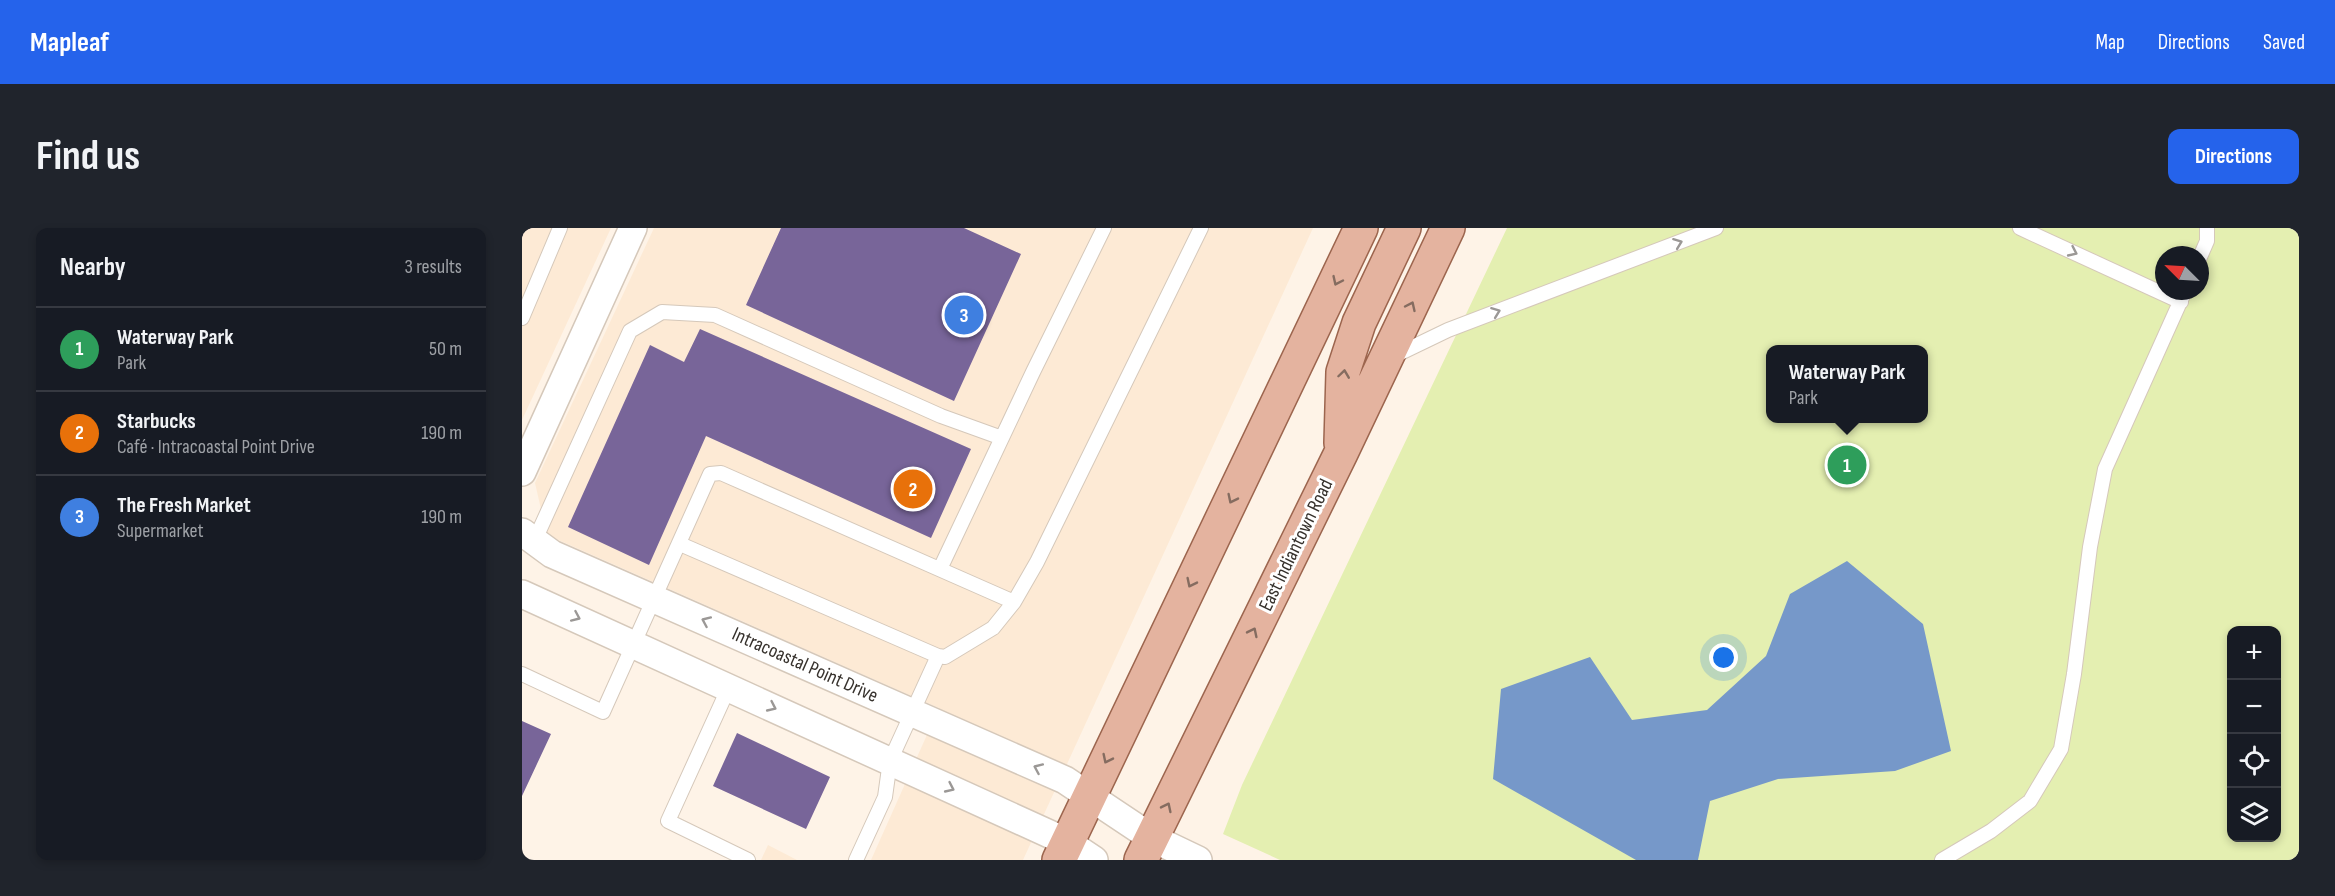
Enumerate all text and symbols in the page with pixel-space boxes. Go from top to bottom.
text: Mapleaf [30,26,109,59]
text: Map [2095,30,2125,55]
text: Directions [2158,30,2230,55]
text: Saved [2263,30,2305,55]
button: Directions [2168,129,2299,184]
text: Find us [36,131,140,182]
one-way arrow [1672,237,1683,250]
one-way arrow [2066,245,2077,257]
north arrow [2155,246,2209,300]
text: Nearby [60,252,126,283]
text: 3 results [405,255,462,279]
one-way arrow [1332,275,1344,286]
pin: 3 [944,292,984,338]
one-way arrow [1403,301,1415,312]
one-way arrow [1489,307,1500,319]
text: Waterway Park [117,324,234,351]
text: 1 [76,337,83,361]
text: 50 m [429,337,462,361]
popup [1766,345,1928,423]
text: Park [117,351,146,375]
text: Waterway Park [1789,359,1905,386]
one-way arrow [1337,369,1349,379]
text: Park [1789,386,1818,410]
text: Starbucks [117,408,196,435]
text: 2 [75,421,84,445]
text: 190 m [421,421,462,445]
text: Café · Intracoastal Point Drive [117,435,315,459]
pin: 1 [1828,442,1866,488]
pin: 2 [894,466,932,512]
street label: East Indiantown Road [1254,475,1338,615]
text: The Fresh Market [117,492,251,519]
one-way arrow [1228,493,1239,504]
text: 3 [75,505,84,529]
text: 190 m [421,505,462,529]
text: Supermarket [117,519,204,543]
one-way arrow [1187,577,1199,588]
one-way arrow [569,610,580,622]
one-way arrow [701,617,712,629]
street label: Intracoastal Point Drive [728,622,882,708]
map controls [2227,626,2281,842]
button: + [2227,626,2281,680]
one-way arrow [1245,628,1257,639]
your location [1709,643,1738,672]
button: − [2227,680,2281,734]
one-way arrow [766,700,777,712]
button: locate [2227,734,2281,788]
one-way arrow [1102,752,1114,763]
one-way arrow [1033,763,1044,775]
one-way arrow [943,781,954,793]
button: layers [2227,788,2281,842]
one-way arrow [1159,803,1171,814]

